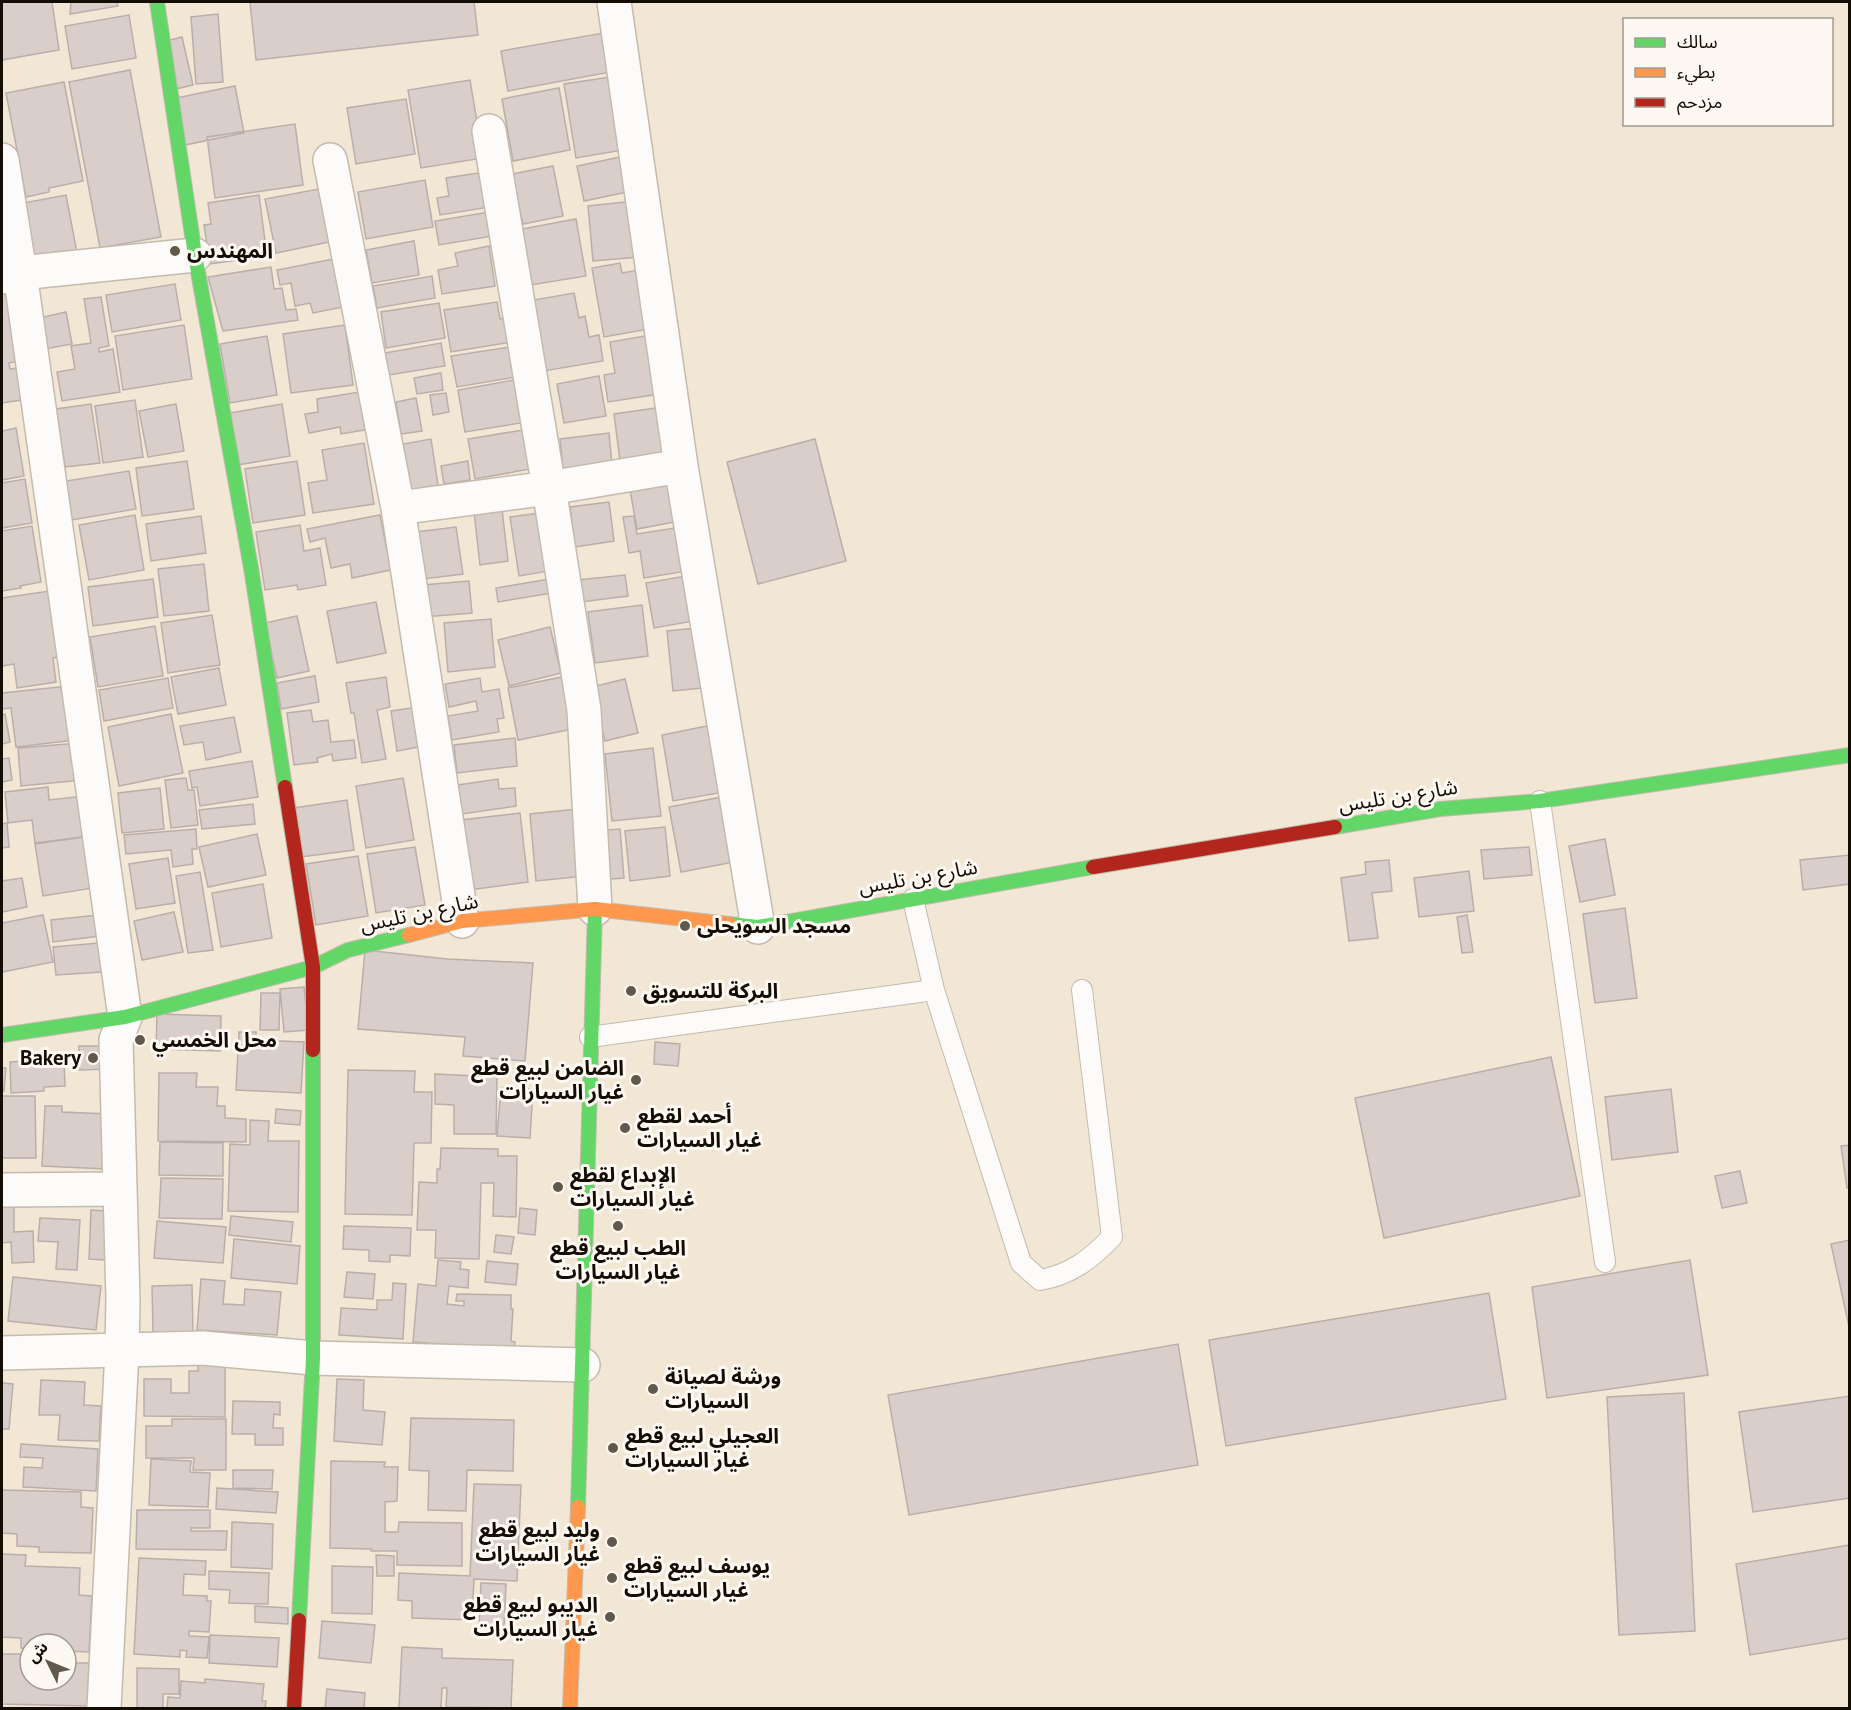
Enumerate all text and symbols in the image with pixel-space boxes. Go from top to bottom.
legend [1623,18,1833,126]
text: سالك [1677,30,1718,53]
text: بطيء [1677,60,1715,85]
text: مزدحم [1677,90,1722,115]
place label: المهندس [187,237,273,264]
marker: المهندس [168,244,182,258]
street label: شارع بن تليس [1336,773,1460,820]
street label: شارع بن تليس [856,853,980,902]
street label: شارع بن تليس [357,887,481,940]
place label: مسجد السويحلى [697,912,851,939]
marker: مسجد السويحلى [678,919,692,933]
place label: البركة للتسويق [643,977,778,1004]
marker: البركة للتسويق [624,984,638,998]
place label: محل الخمسي [152,1026,277,1057]
marker: محل الخمسي [133,1033,147,1047]
place label: Bakery [20,1044,82,1071]
marker: Bakery [86,1051,100,1065]
place label: الضامن لبيع قطع غيار السيارات [471,1054,624,1105]
marker: الضامن لبيع قطع غيار السيارات [629,1073,643,1087]
place label: أحمد لقطع غيار السيارات [637,1102,762,1153]
marker: أحمد لقطع غيار السيارات [618,1121,632,1135]
place label: الإبداع لقطع غيار السيارات [570,1161,695,1212]
marker: الإبداع لقطع غيار السيارات [551,1180,565,1194]
marker: الطب لبيع قطع غيار السيارات [611,1219,625,1233]
place label: الطب لبيع قطع غيار السيارات [550,1234,686,1285]
place label: ورشة لصيانة السيارات [665,1363,781,1414]
marker: ورشة لصيانة السيارات [646,1382,660,1396]
place label: العجيلي لبيع قطع غيار السيارات [625,1422,779,1473]
marker: العجيلي لبيع قطع غيار السيارات [606,1441,620,1455]
place label: وليد لبيع قطع غيار السيارات [475,1516,600,1567]
marker: وليد لبيع قطع غيار السيارات [605,1535,619,1549]
place label: يوسف لبيع قطع غيار السيارات [624,1552,770,1603]
marker: يوسف لبيع قطع غيار السيارات [605,1571,619,1585]
place label: الديبو لبيع قطع غيار السيارات [463,1591,598,1642]
marker: الديبو لبيع قطع غيار السيارات [603,1610,617,1624]
north arrow [18,1632,78,1692]
text: ش [22,1637,52,1667]

